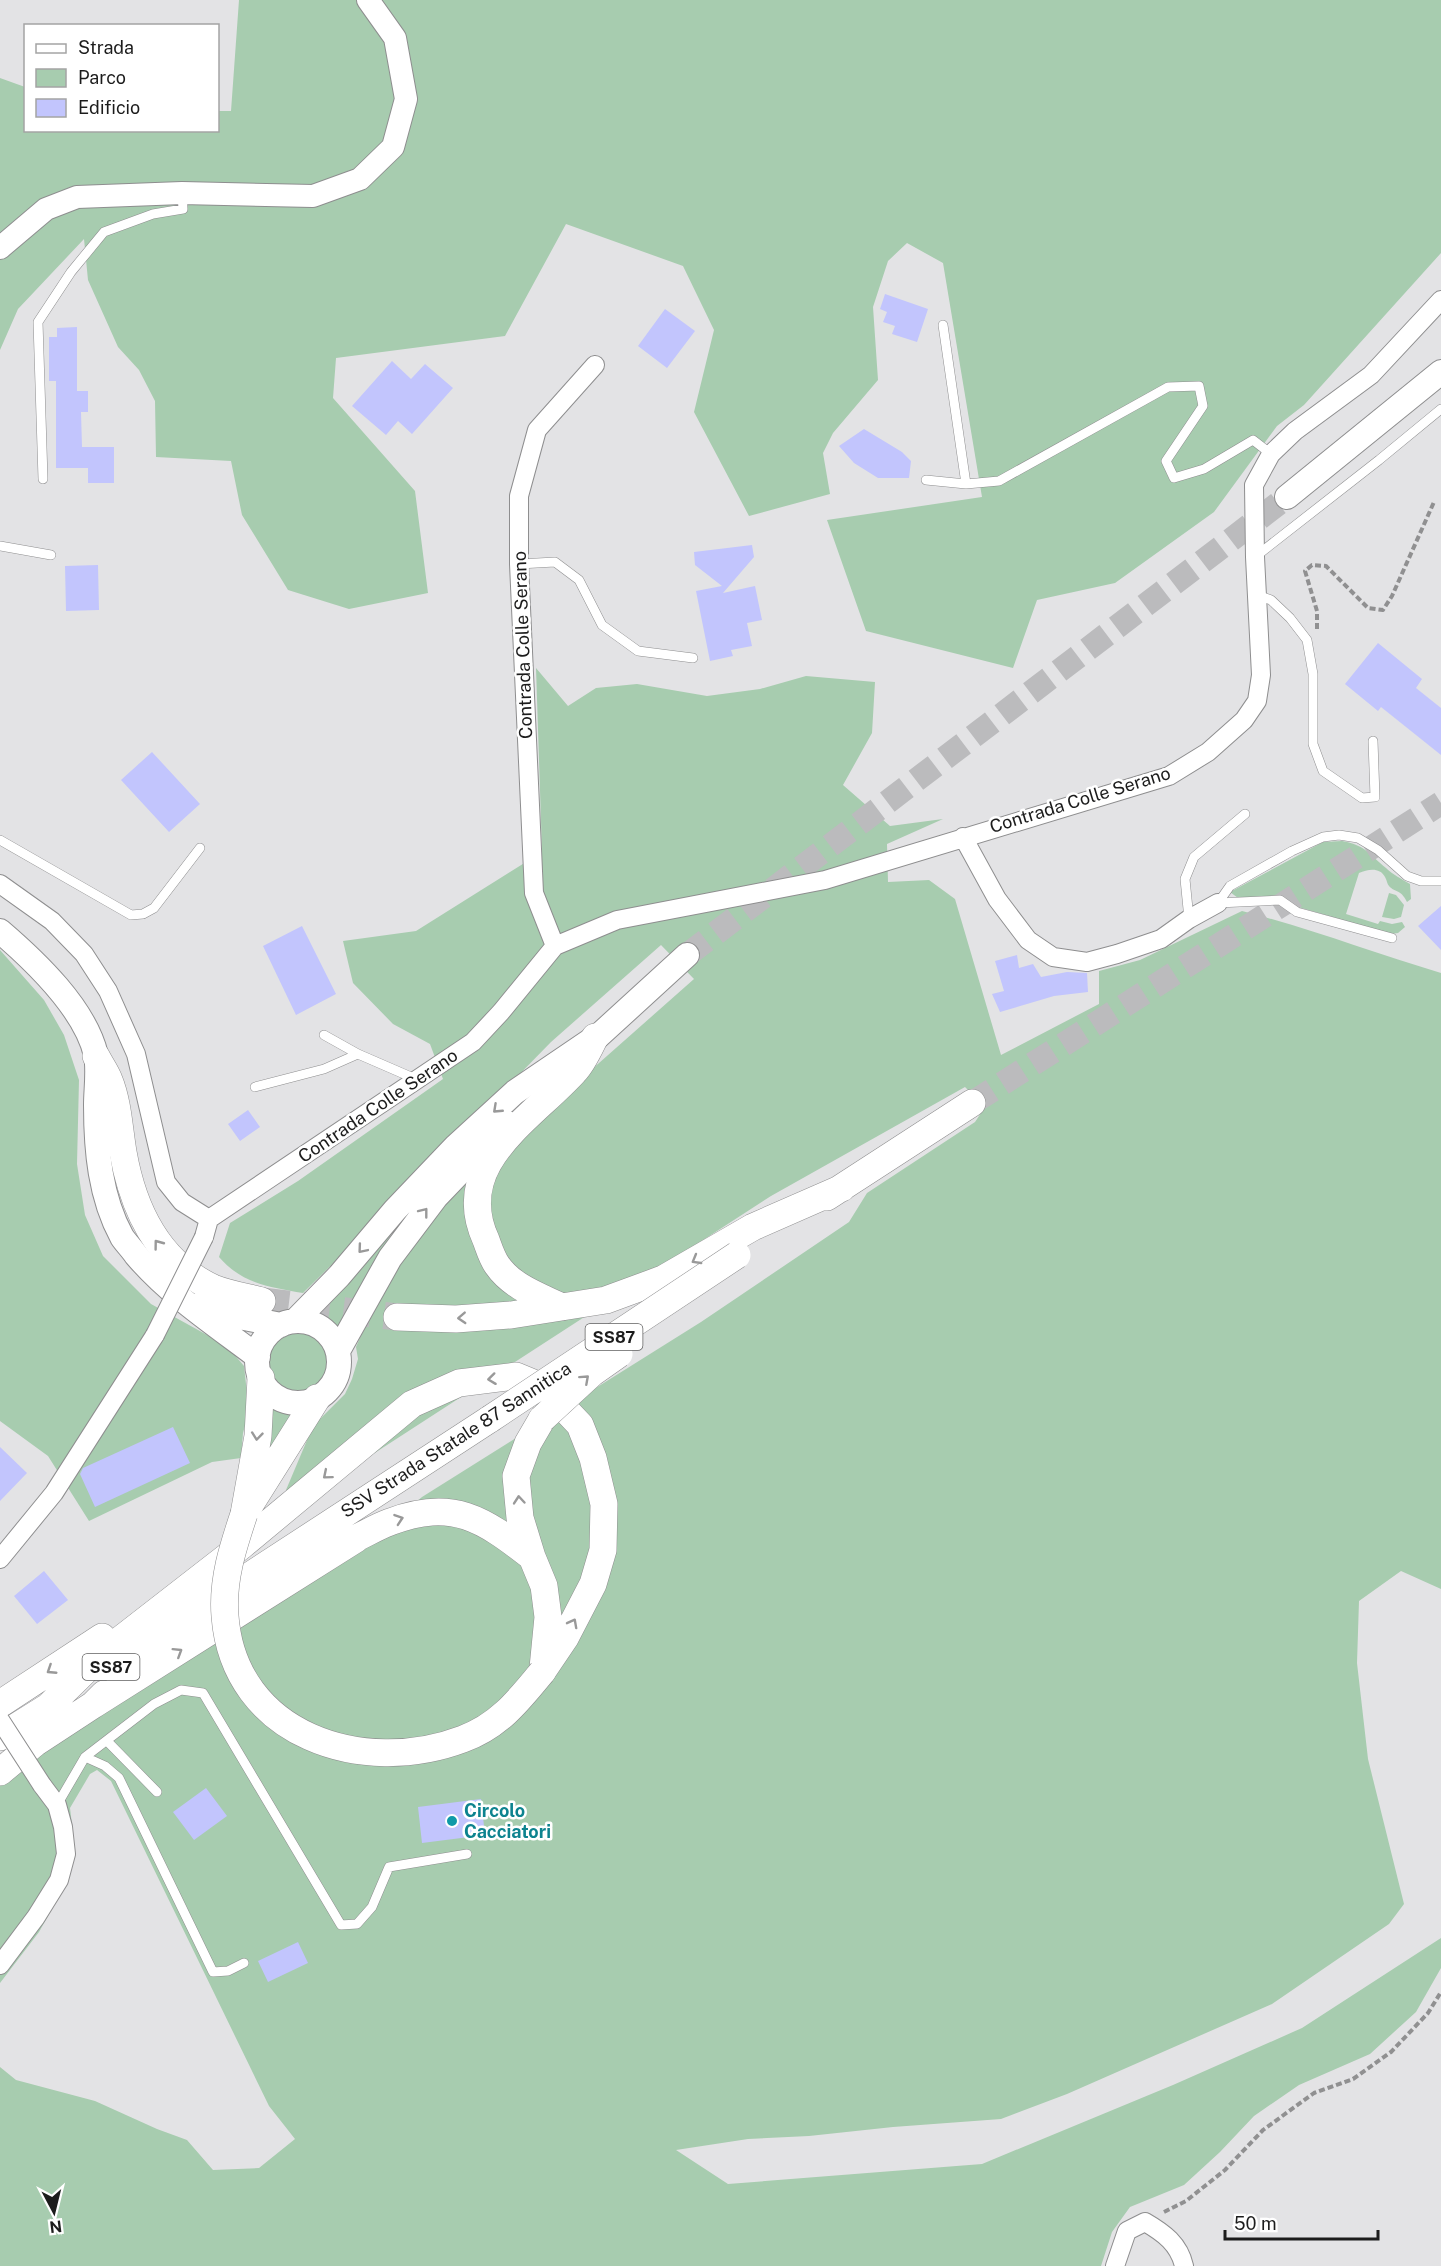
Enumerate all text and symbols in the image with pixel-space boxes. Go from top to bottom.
legend [24,24,219,132]
text: Strada [78,37,134,58]
text: Parco [78,67,126,88]
text: Edificio [78,97,140,118]
street label: Contrada Colle Serano [509,551,536,739]
street label: Contrada Colle Serano [987,762,1173,837]
street label: Contrada Colle Serano [294,1044,462,1167]
one-way arrow [493,1102,504,1113]
one-way arrow [417,1208,428,1219]
one-way arrow [155,1239,166,1250]
one-way arrow [359,1242,370,1253]
one-way arrow [692,1253,702,1264]
one-way arrow [457,1312,466,1325]
road number: SS87 [586,1324,642,1350]
street label: SSV Strada Statale 87 Sannitica [337,1357,575,1522]
one-way arrow [487,1372,496,1384]
one-way arrow [578,1375,589,1386]
one-way arrow [251,1432,264,1441]
one-way arrow [323,1467,334,1478]
one-way arrow [512,1496,525,1505]
one-way arrow [393,1513,404,1526]
one-way arrow [566,1618,577,1629]
one-way arrow [172,1647,182,1659]
road number: SS87 [82,1654,140,1680]
one-way arrow [47,1663,58,1674]
place label: Circolo Cacciatori [464,1800,551,1842]
marker: Circolo Cacciatori [445,1814,459,1828]
north arrow [24,2182,84,2242]
scale bar [1225,2203,1378,2241]
text: 50 m [1234,2213,1277,2234]
text: N [48,2216,63,2237]

